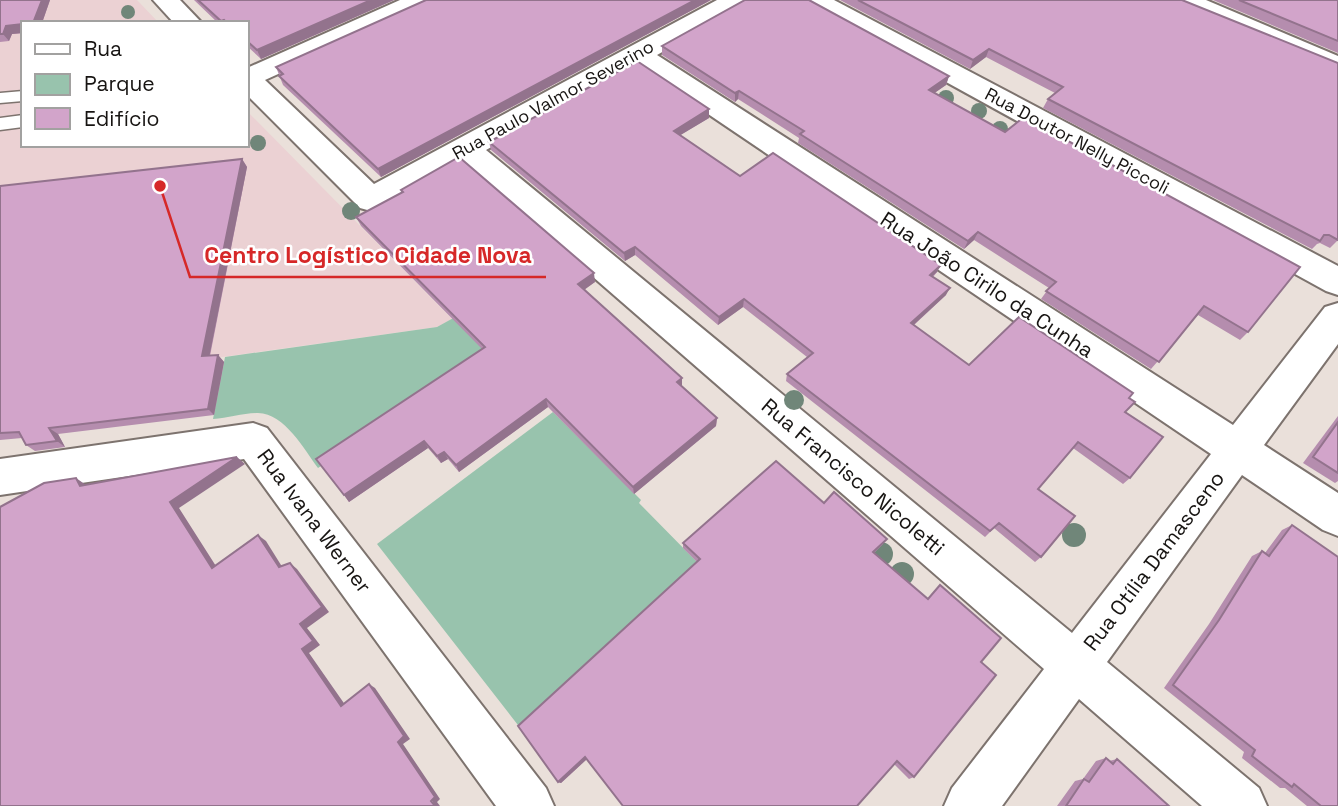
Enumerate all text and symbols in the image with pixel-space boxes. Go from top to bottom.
legend [21,21,248,147]
street label: Rua Paulo Valmor Severino [448,34,658,165]
text: Rua [84,35,122,62]
text: Parque [84,70,155,97]
street label: Rua Doutor Nelly Piccoli [981,82,1173,199]
text: Edifício [84,105,160,132]
street label: Rua João Cirilo da Cunha [876,205,1099,364]
callout: Centro Logístico Cidade Nova [190,233,546,277]
text: Centro Logístico Cidade Nova [204,240,532,270]
street label: Rua Francisco Nicoletti [756,392,950,561]
street label: Rua Ivana Werner [251,443,377,598]
street label: Rua Otília Damasceno [1077,465,1230,656]

